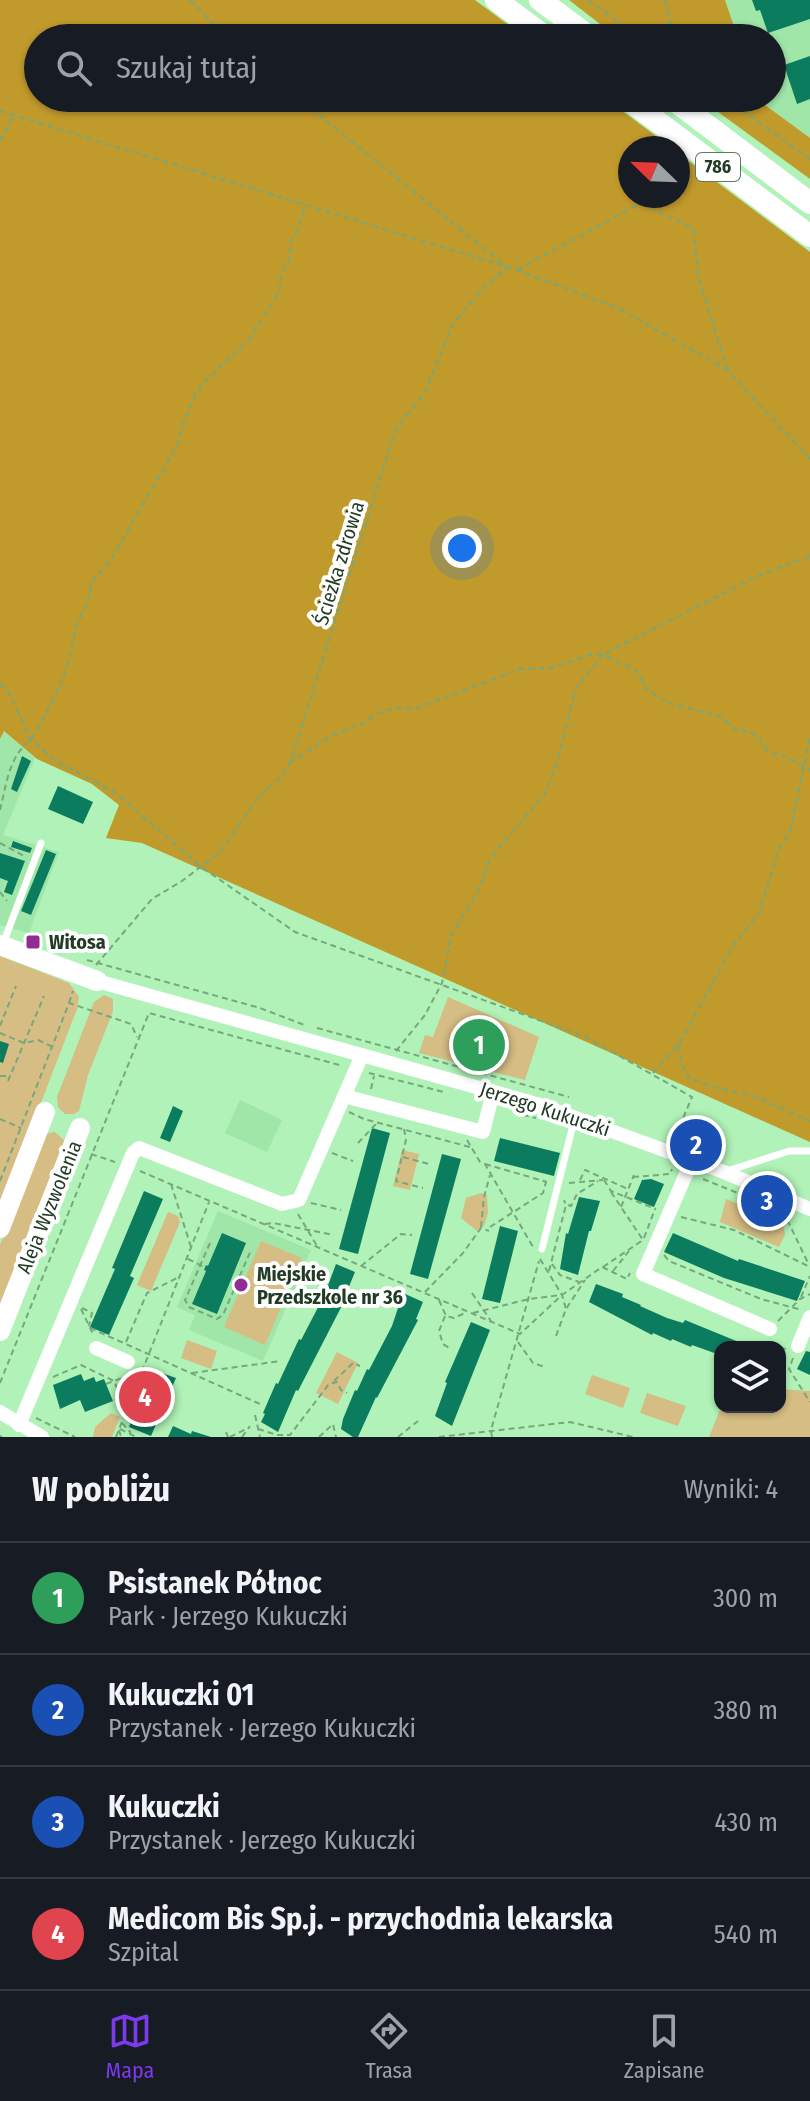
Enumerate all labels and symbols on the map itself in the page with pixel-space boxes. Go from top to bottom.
north arrow [618,136,690,208]
road number: 786 [696,153,740,181]
street label: Ścieżka zdrowia [309,498,369,628]
your location [442,528,482,568]
place label: Witosa [49,930,106,954]
marker: Witosa [24,933,42,951]
pin: 1 [453,1015,505,1075]
street label: Jerzego Kukuczki [477,1077,613,1141]
pin: 2 [670,1115,722,1175]
street label: Aleja Wyzwolenia [11,1137,87,1277]
pin: 3 [741,1171,793,1231]
place label: Miejskie Przedszkole nr 36 [257,1262,403,1309]
marker: Miejskie Przedszkole nr 36 [232,1276,250,1294]
pin: 4 [119,1367,171,1427]

